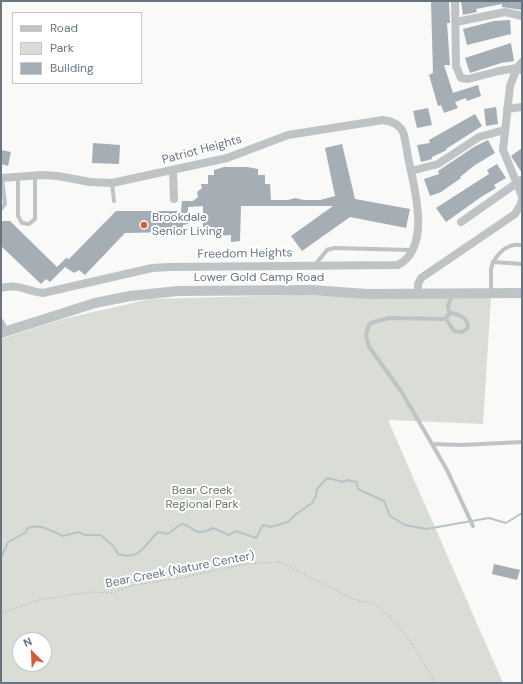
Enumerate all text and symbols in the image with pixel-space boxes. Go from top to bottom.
legend [12,12,142,84]
text: Road [50,20,78,36]
text: Park [50,40,74,56]
text: Building [50,60,94,76]
street label: Patriot Heights [161,132,243,168]
place label: Brookdale Senior Living [152,211,222,239]
marker: Brookdale Senior Living [139,220,149,230]
street label: Freedom Heights [197,246,293,262]
street label: Lower Gold Camp Road [194,271,324,285]
park label: Bear Creek Regional Park [165,484,239,512]
street label: Bear Creek (Nature Center) [104,548,256,592]
north arrow [12,632,52,672]
text: N [21,634,34,650]

